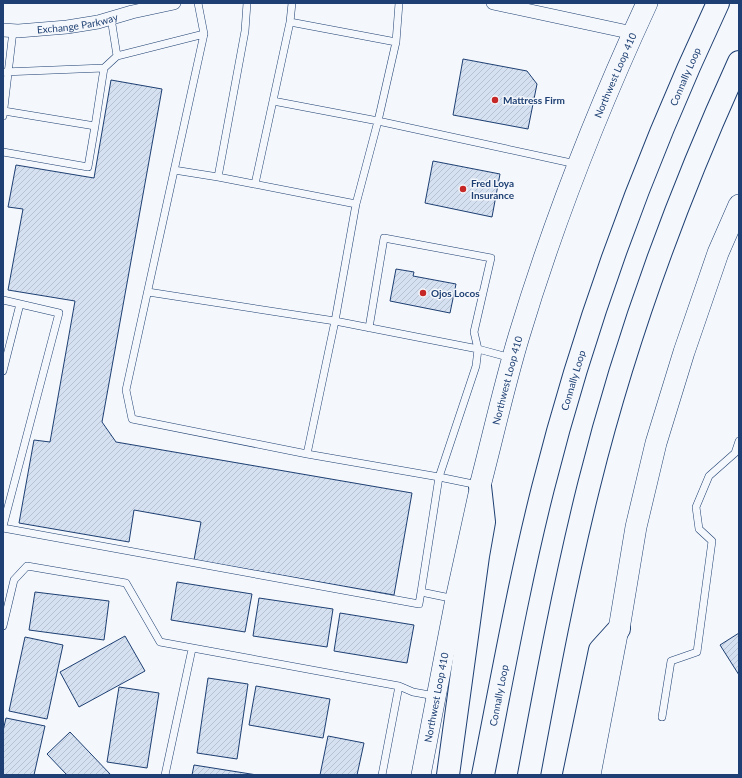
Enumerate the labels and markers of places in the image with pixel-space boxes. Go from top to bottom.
place label: Mattress Firm [503,94,565,106]
marker: Mattress Firm [490,95,500,105]
place label: Fred Loya Insurance [471,177,515,201]
marker: Fred Loya Insurance [458,184,468,194]
place label: Ojos Locos [431,287,480,299]
marker: Ojos Locos [418,288,428,298]

